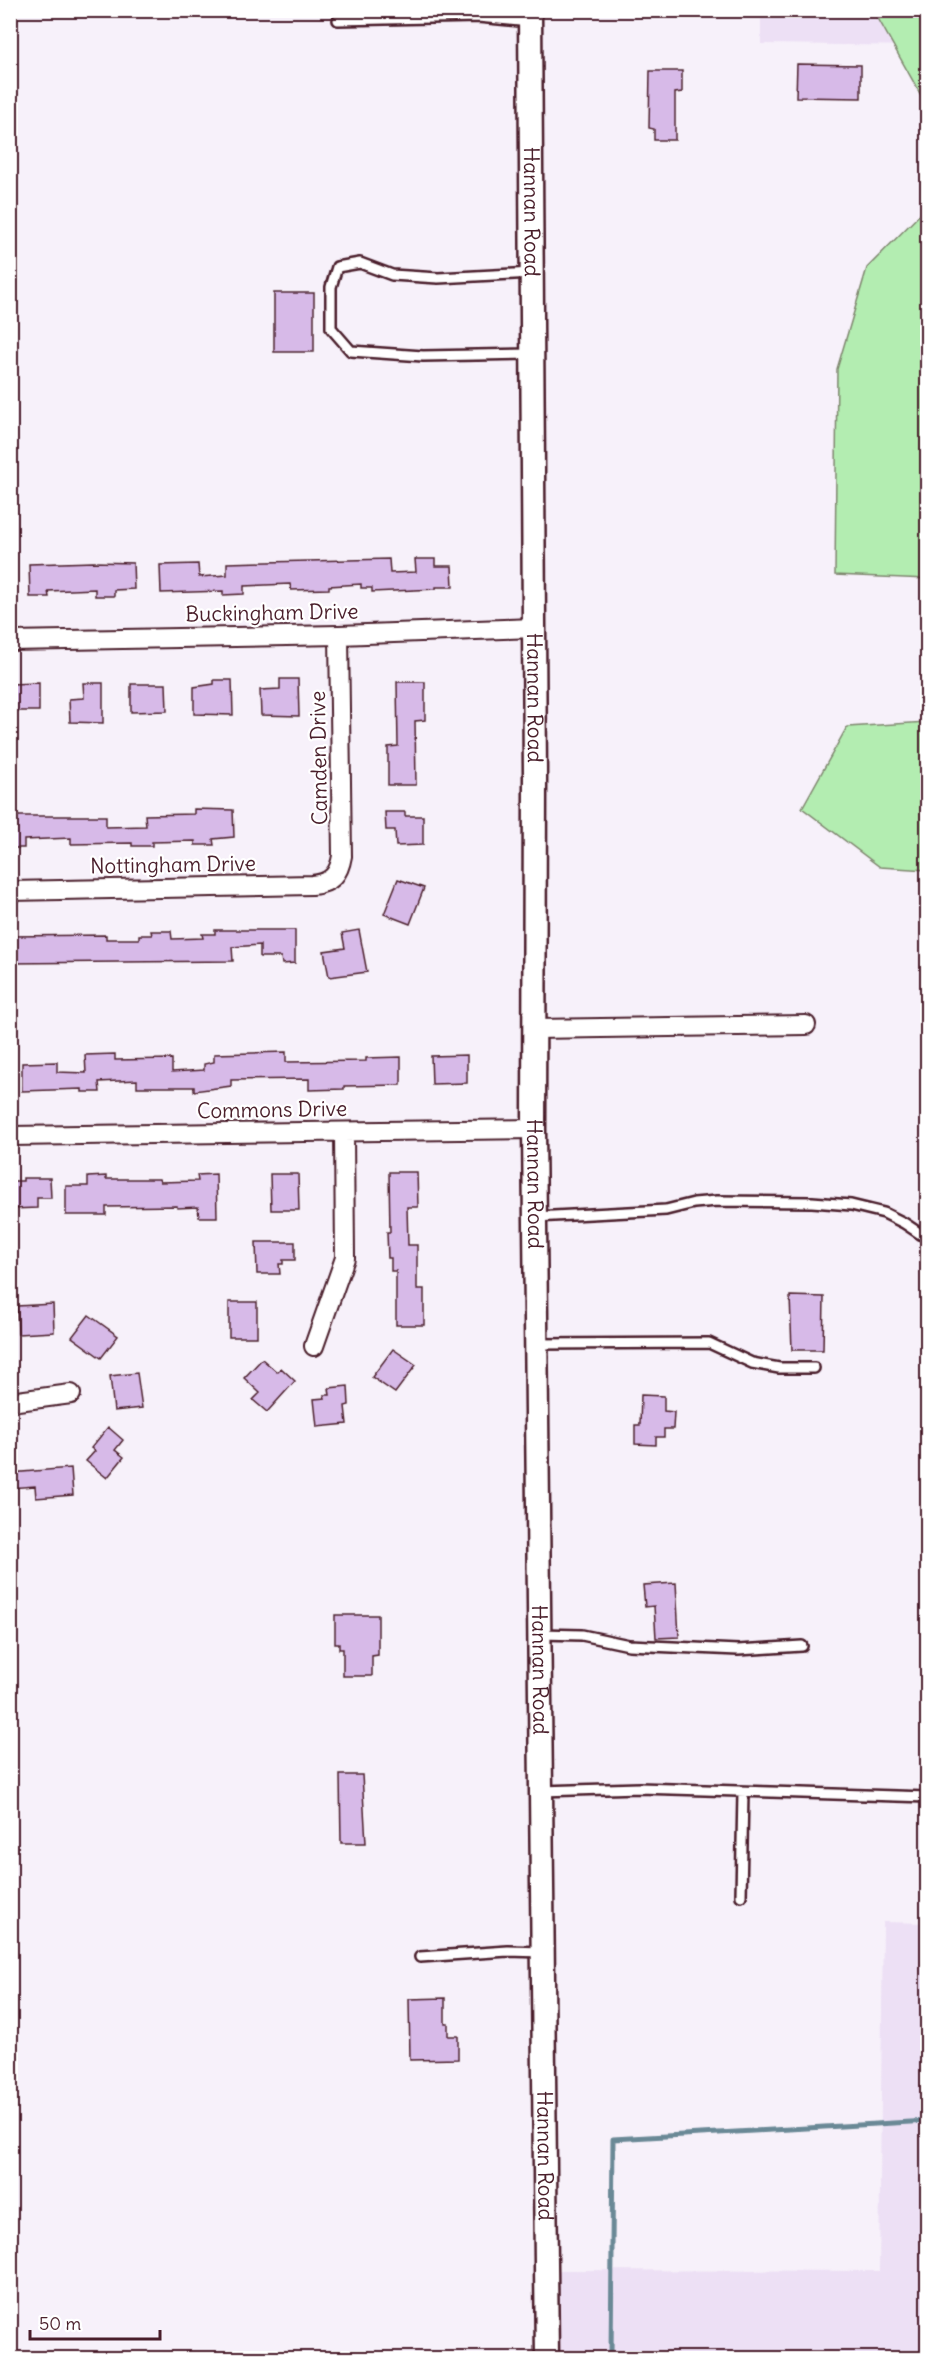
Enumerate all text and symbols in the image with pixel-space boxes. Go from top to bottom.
street label: Hannan Road [518,147,546,277]
street label: Buckingham Drive [185,597,359,628]
street label: Hannan Road [521,633,549,763]
street label: Camden Drive [304,691,333,825]
street label: Nottingham Drive [90,850,256,879]
street label: Commons Drive [197,1095,347,1124]
street label: Hannan Road [521,1119,549,1249]
street label: Hannan Road [526,1605,554,1735]
street label: Hannan Road [531,2091,560,2221]
scale bar [30,2303,160,2341]
text: 50 m [39,2312,81,2335]

